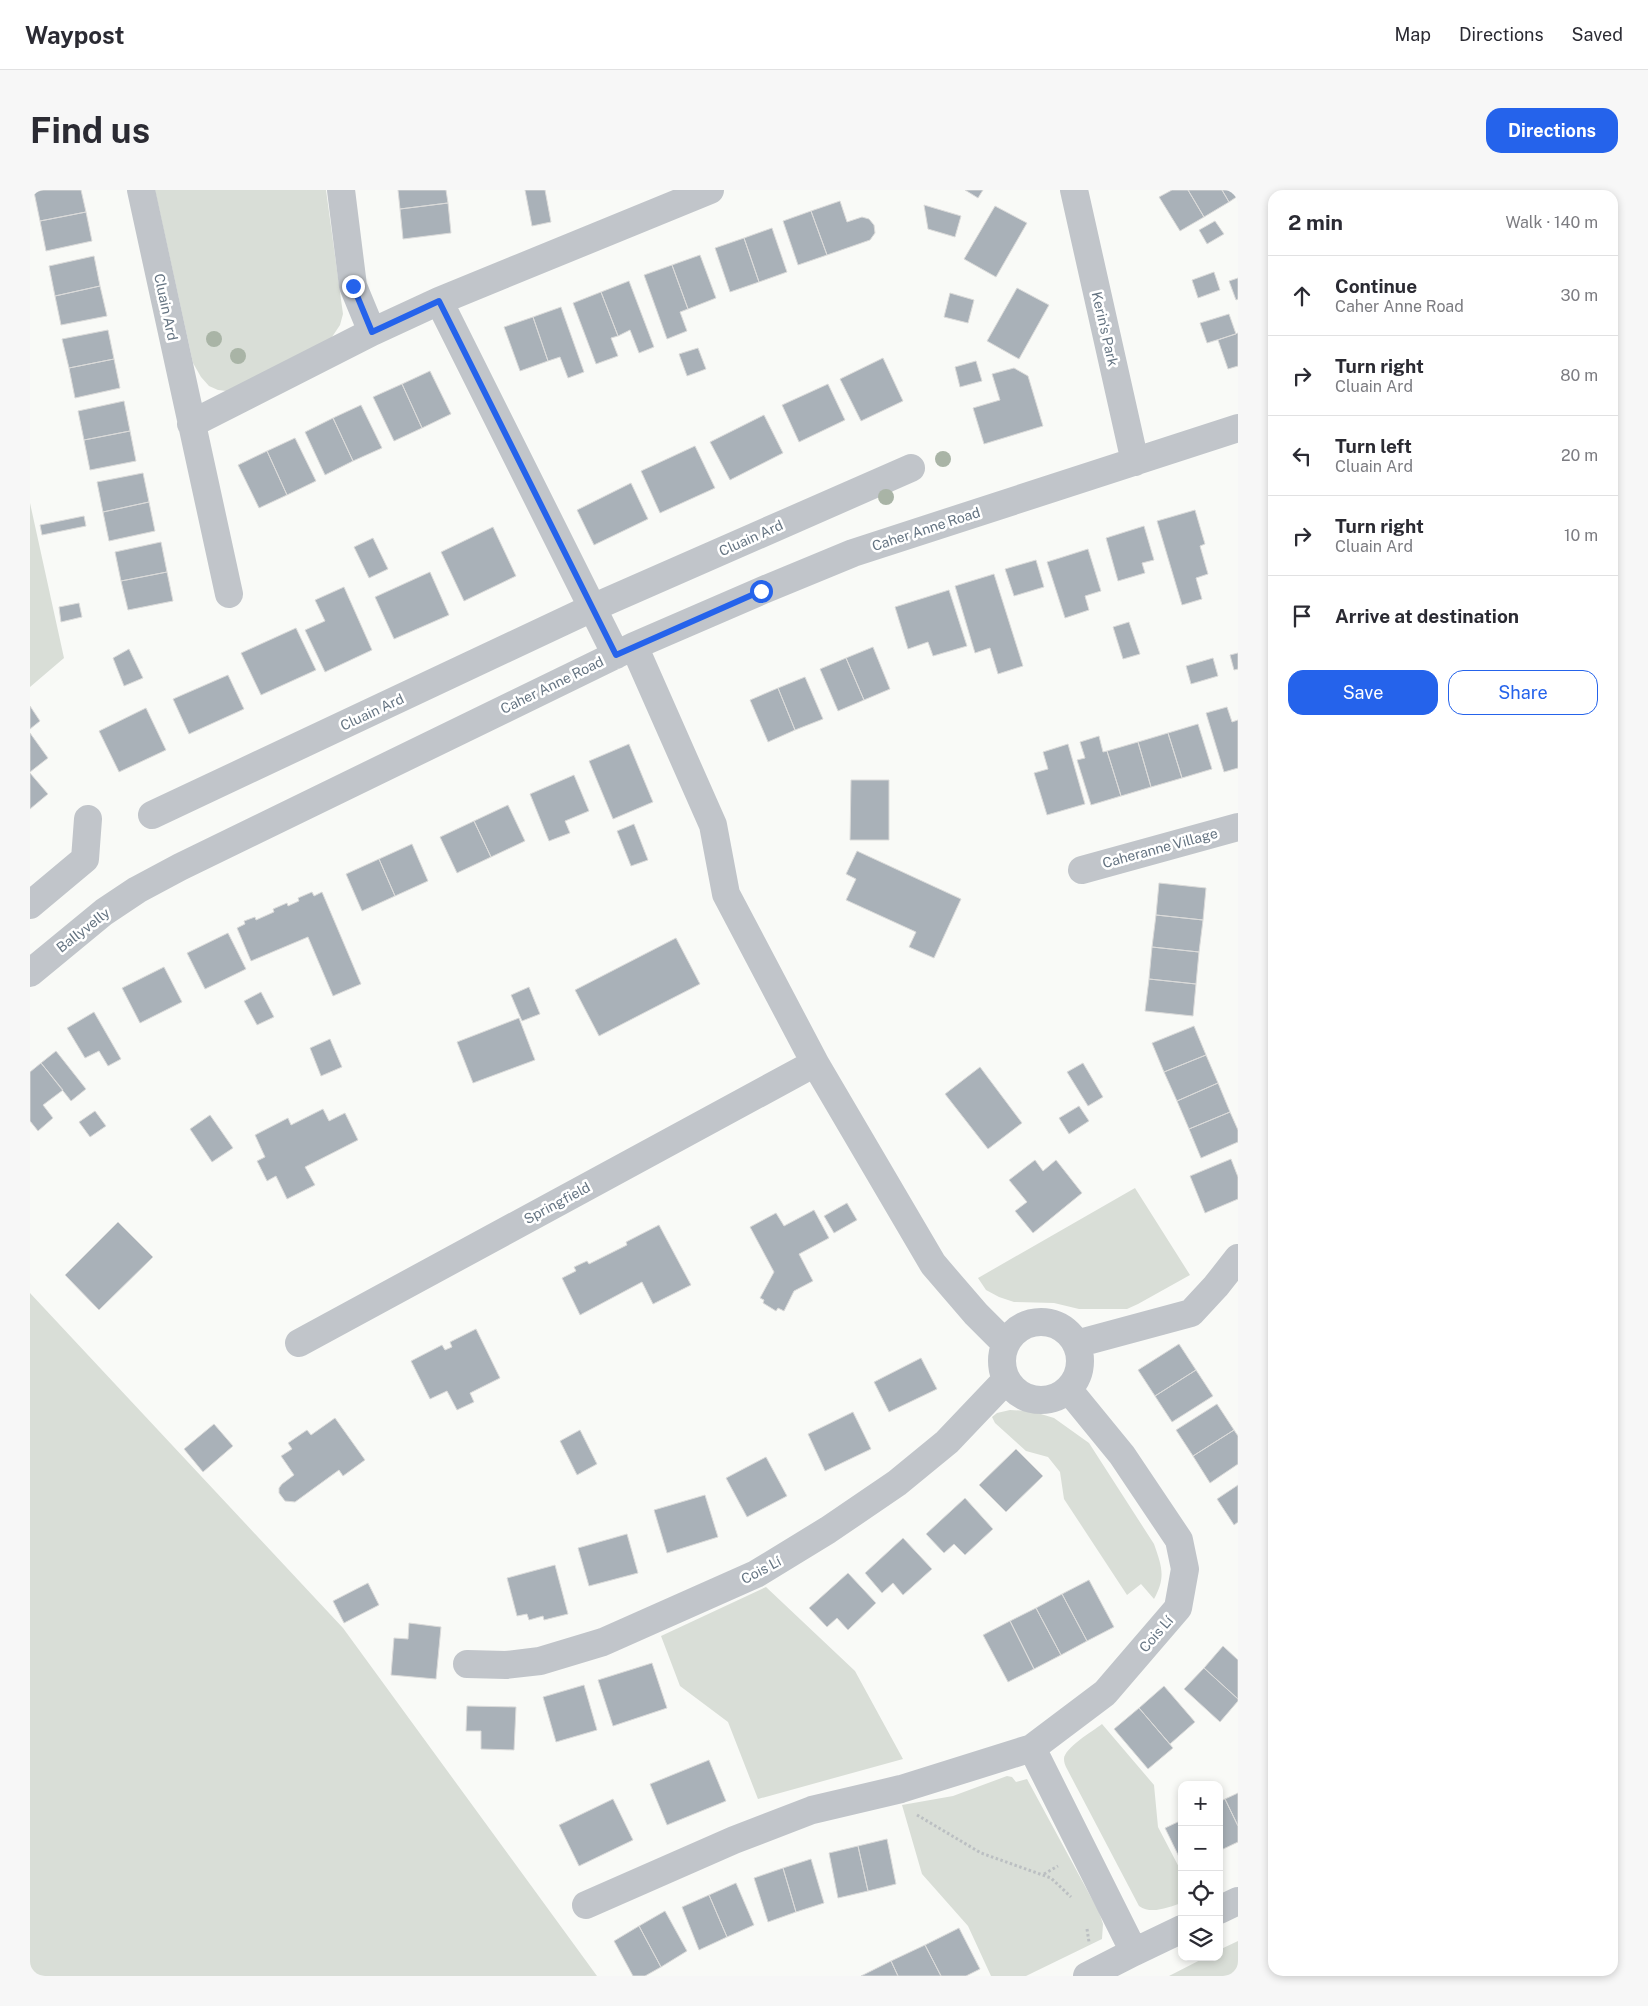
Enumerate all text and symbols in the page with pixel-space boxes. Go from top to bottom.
text: Waypost [25,21,125,49]
text: Map [1394,24,1431,45]
text: Directions [1459,24,1544,45]
text: Saved [1572,24,1623,45]
button: Directions [1486,108,1618,153]
text: Find us [30,110,150,151]
text: 2 min [1288,210,1343,235]
text: Walk · 140 m [1505,213,1598,232]
street label: Cluain Ard [151,272,181,342]
route end [342,275,365,298]
text: Continue [1335,275,1417,297]
icon: ahead [1288,282,1316,310]
text: 30 m [1561,286,1598,305]
street label: Kerin's Park [1089,290,1121,368]
text: Caher Anne Road [1335,297,1464,316]
text: Turn right [1335,355,1424,377]
icon: right [1288,362,1316,390]
text: 80 m [1560,366,1598,385]
text: Cluain Ard [1335,377,1413,396]
text: Turn left [1335,435,1412,457]
icon: left [1288,442,1316,470]
text: 20 m [1561,446,1598,465]
text: Cluain Ard [1335,457,1413,476]
street label: Caher Anne Road [870,504,982,554]
text: Turn right [1335,515,1424,537]
street label: Cluain Ard [717,517,785,559]
icon: right [1288,522,1316,550]
text: 10 m [1564,526,1598,545]
text: Cluain Ard [1335,537,1413,556]
route start [750,580,773,603]
icon: arrive [1288,602,1316,630]
text: Arrive at destination [1335,605,1519,627]
street label: Caher Anne Road [498,653,606,717]
button: Save [1288,670,1438,715]
button: Share [1448,670,1598,715]
street label: Cluain Ard [338,690,406,734]
street label: Caheranne Village [1101,825,1219,871]
street label: Ballyvelly [53,904,113,956]
street label: Springfield [521,1179,593,1227]
street label: Cois Lí [738,1553,784,1587]
street label: Cois Lí [1136,1612,1177,1655]
map controls [1178,1781,1223,1961]
button: + [1178,1781,1223,1826]
button: − [1178,1826,1223,1871]
button: locate [1178,1871,1223,1916]
button: layers [1178,1916,1223,1961]

